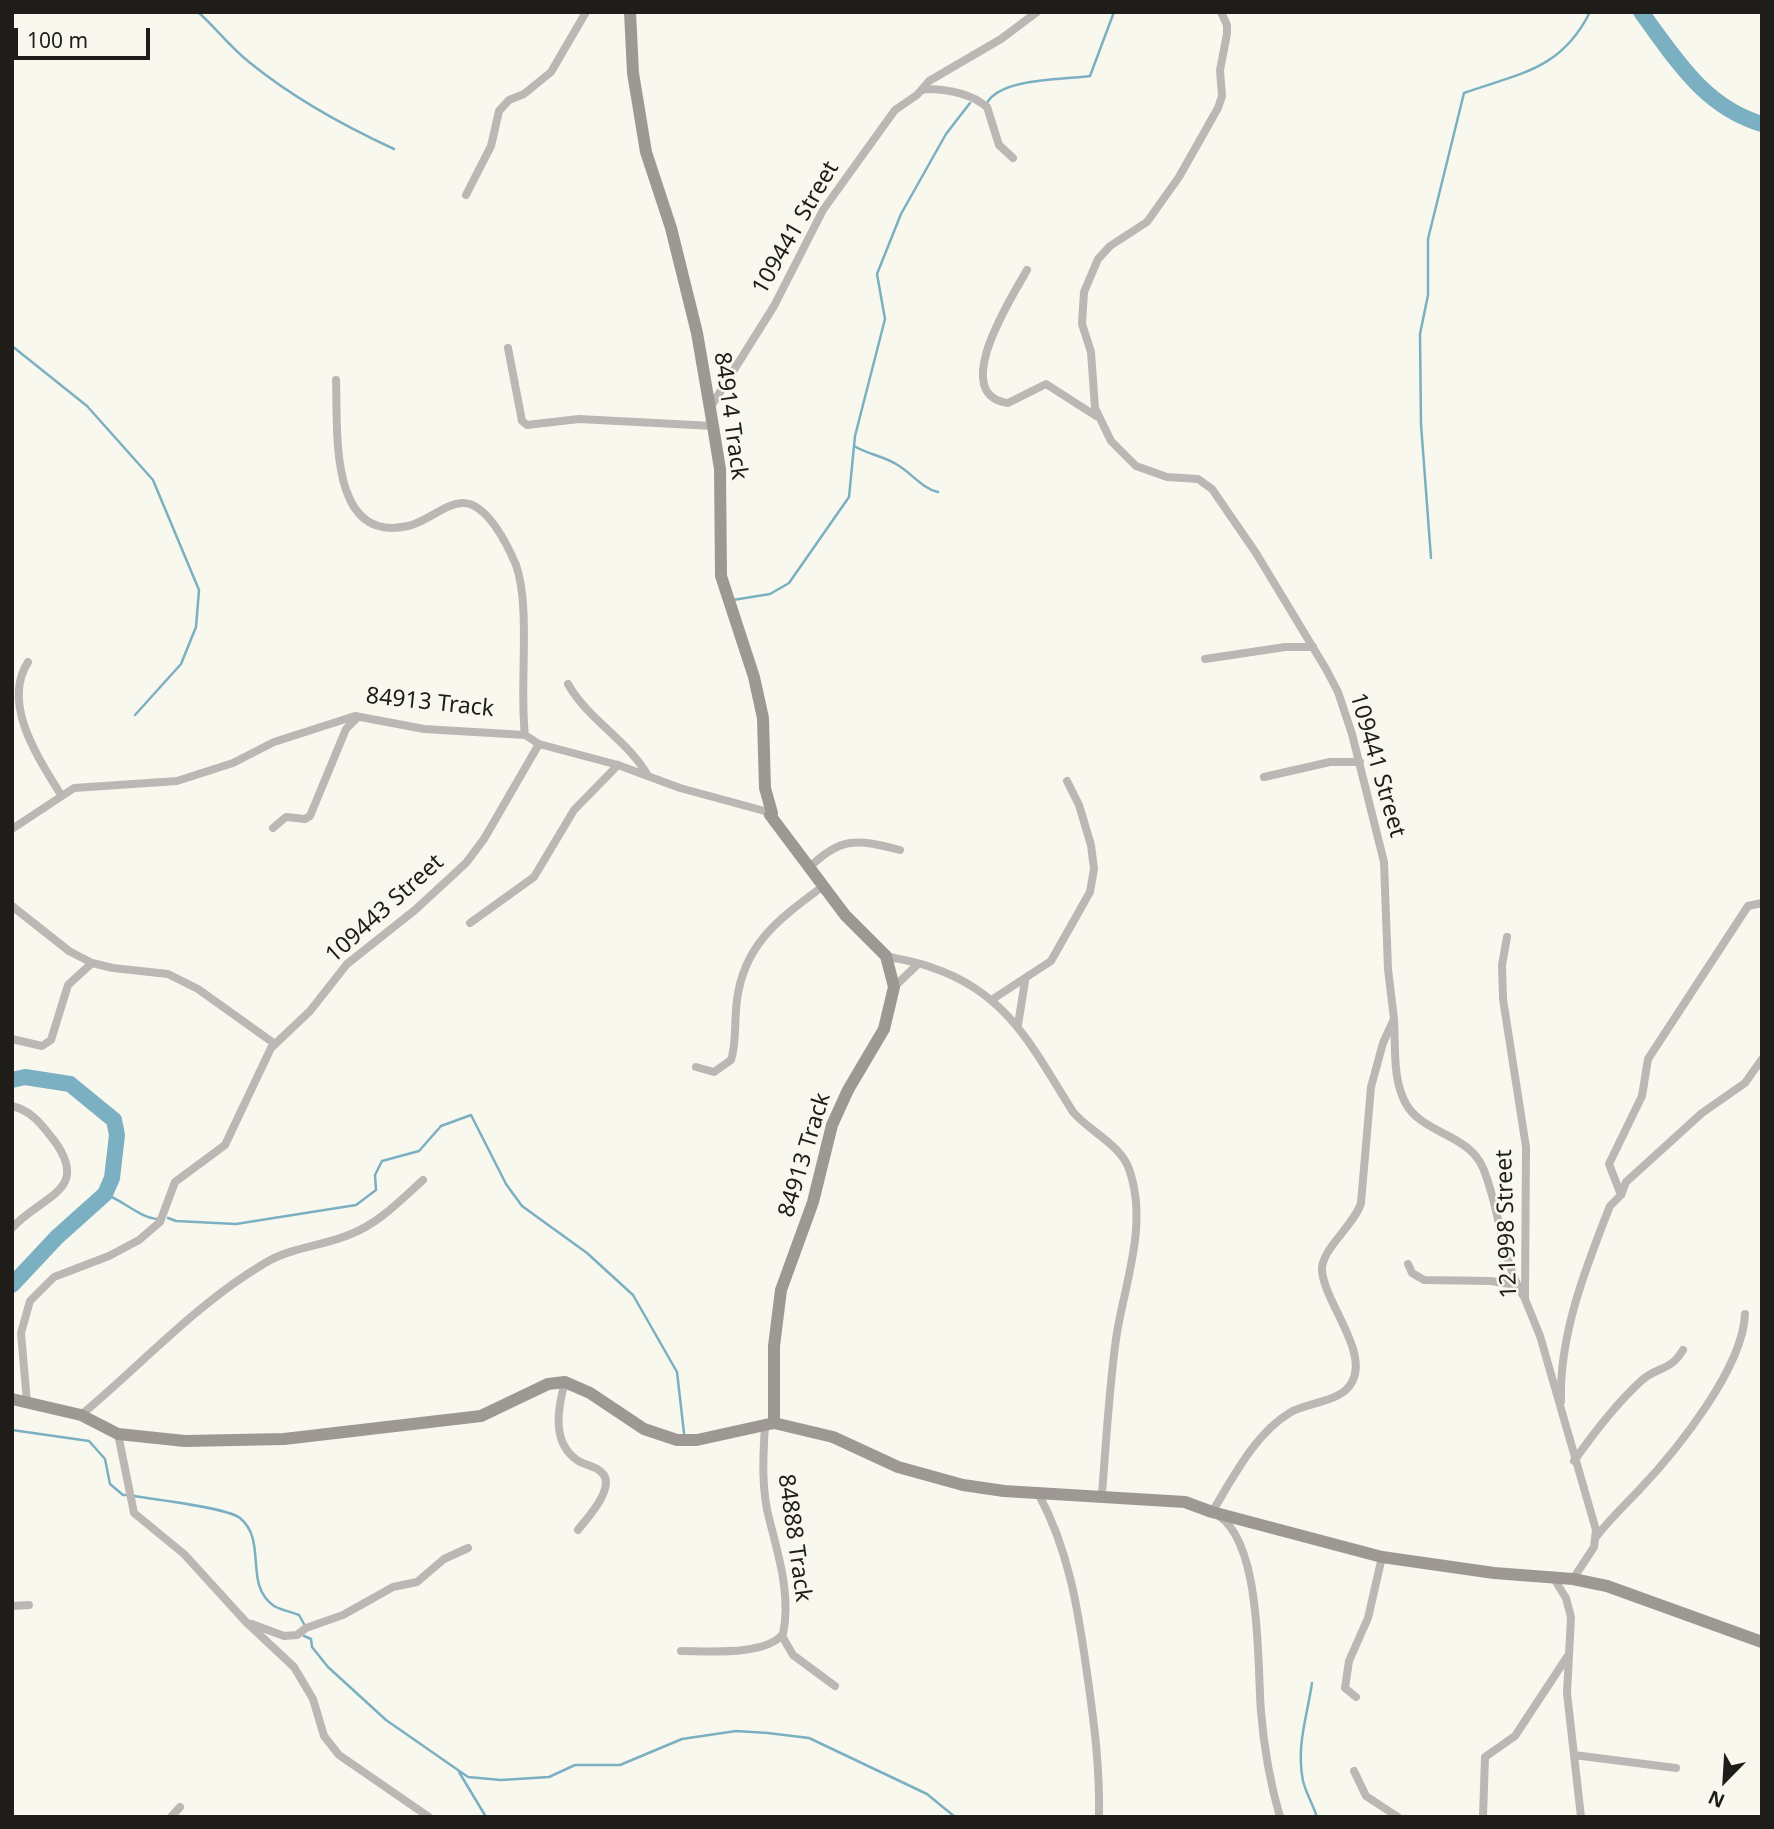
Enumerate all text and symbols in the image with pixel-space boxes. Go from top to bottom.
scale bar [18,14,154,58]
text: 100 m [27,26,88,54]
street label: 109441 Street [747,157,845,299]
street label: 84914 Track [707,350,753,482]
street label: 84913 Track [365,683,495,723]
street label: 109441 Street [1343,690,1411,840]
street label: 109443 Street [320,849,450,969]
street label: 84913 Track [773,1089,837,1221]
street label: 121998 Street [1491,1149,1523,1299]
street label: 84888 Track [771,1472,817,1604]
north arrow [1690,1745,1760,1815]
text: N [1704,1784,1729,1814]

